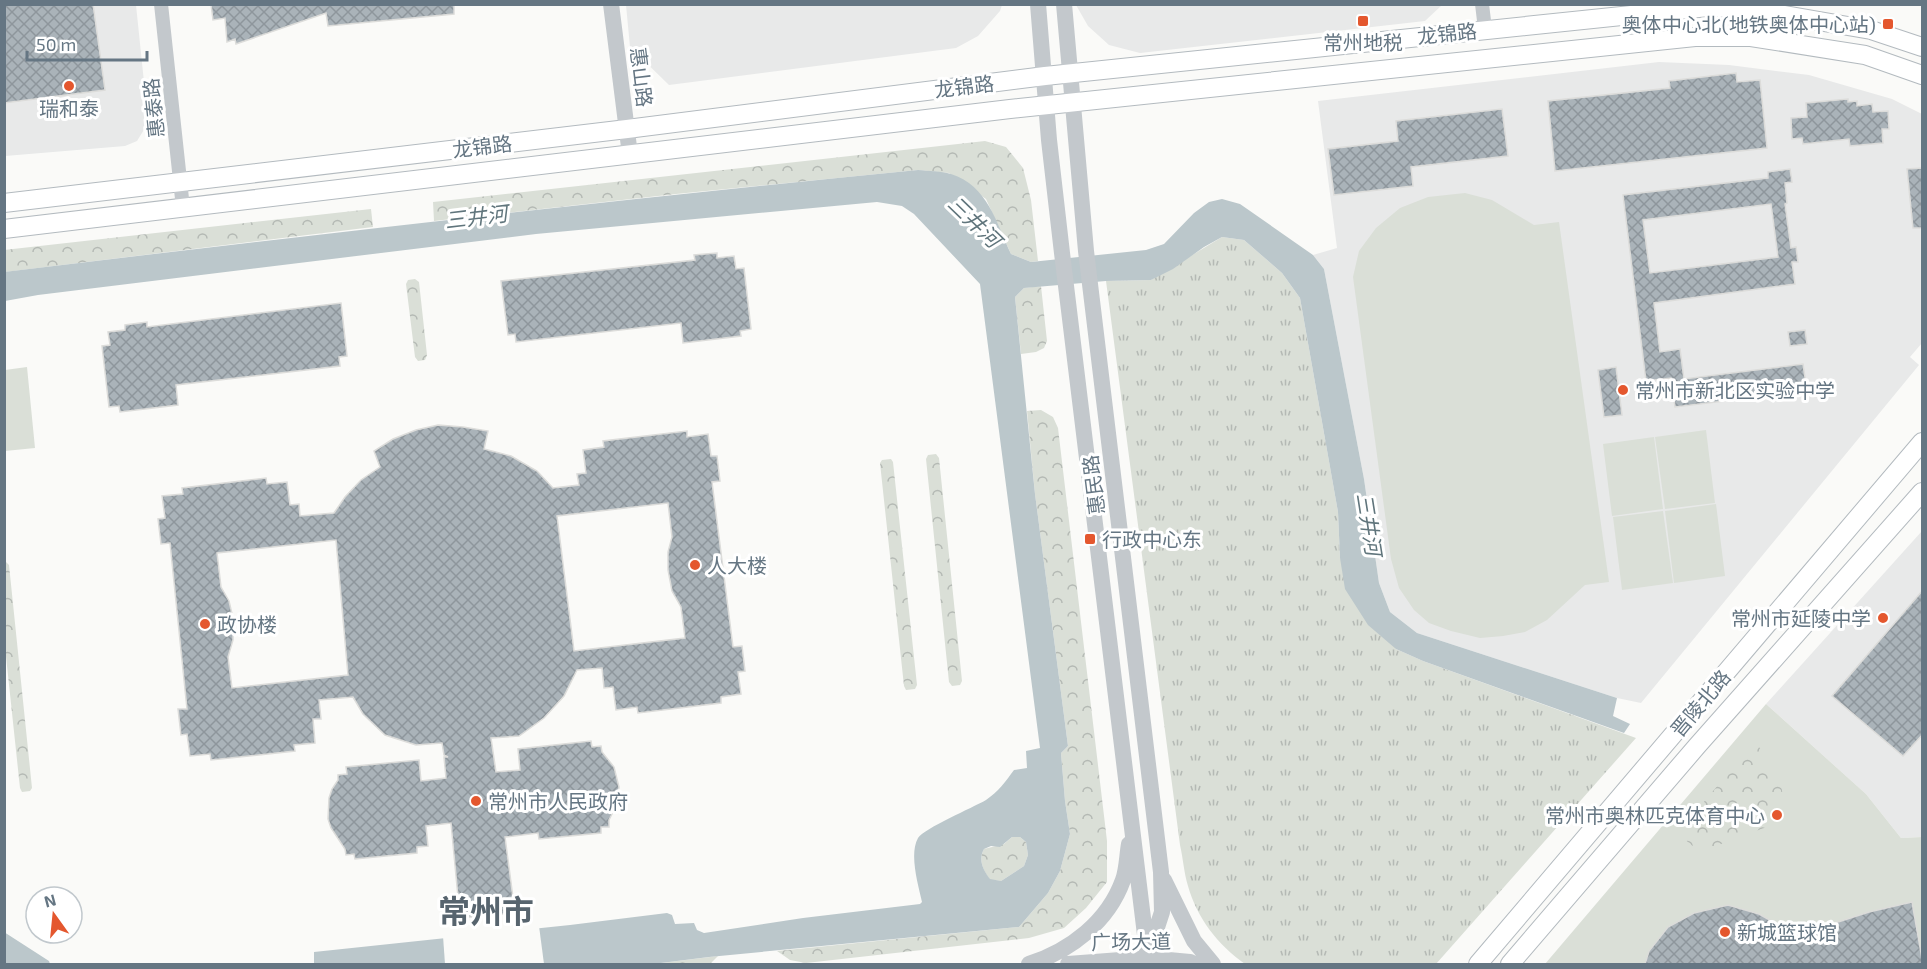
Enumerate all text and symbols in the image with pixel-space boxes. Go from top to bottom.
place label: 奥体中心北(地铁奥体中心站) [1622,12,1876,36]
marker: 常州地税 [1356,14,1370,28]
marker: 奥体中心北(地铁奥体中心站) [1881,17,1895,31]
street label: 龙锦路 [1416,18,1478,48]
scale bar [27,24,147,62]
place label: 常州地税 [1323,30,1403,54]
text: 50 m [36,33,76,55]
street label: 惠山路 [626,46,658,108]
street label: 龙锦路 [933,70,995,102]
street label: 惠泰路 [138,77,168,139]
marker: 瑞和泰 [62,79,76,93]
place label: 瑞和泰 [39,96,99,120]
street label: 龙锦路 [451,130,513,162]
water label: 三井河 [944,190,1009,255]
water label: 三井河 [443,199,513,232]
place label: 常州市新北区实验中学 [1635,378,1835,402]
marker: 常州市新北区实验中学 [1616,383,1630,397]
street label: 惠民路 [1077,454,1109,516]
water label: 三井河 [1353,491,1388,561]
place label: 行政中心东 [1102,527,1202,551]
marker: 行政中心东 [1083,532,1097,546]
place label: 人大楼 [707,553,767,577]
marker: 人大楼 [688,558,702,572]
place label: 常州市延陵中学 [1731,606,1871,630]
marker: 常州市延陵中学 [1876,611,1890,625]
place label: 政协楼 [217,612,277,636]
marker: 政协楼 [198,617,212,631]
street label: 晋陵北路 [1665,665,1735,741]
place label: 常州市人民政府 [488,789,628,813]
marker: 常州市人民政府 [469,794,483,808]
place label: 常州市奥林匹克体育中心 [1545,803,1765,827]
marker: 常州市奥林匹克体育中心 [1770,808,1784,822]
north arrow [24,885,84,945]
text: N [42,889,58,911]
district label: 常州市 [438,891,534,929]
place label: 新城篮球馆 [1737,920,1837,944]
marker: 新城篮球馆 [1718,925,1732,939]
street label: 广场大道 [1091,928,1171,954]

